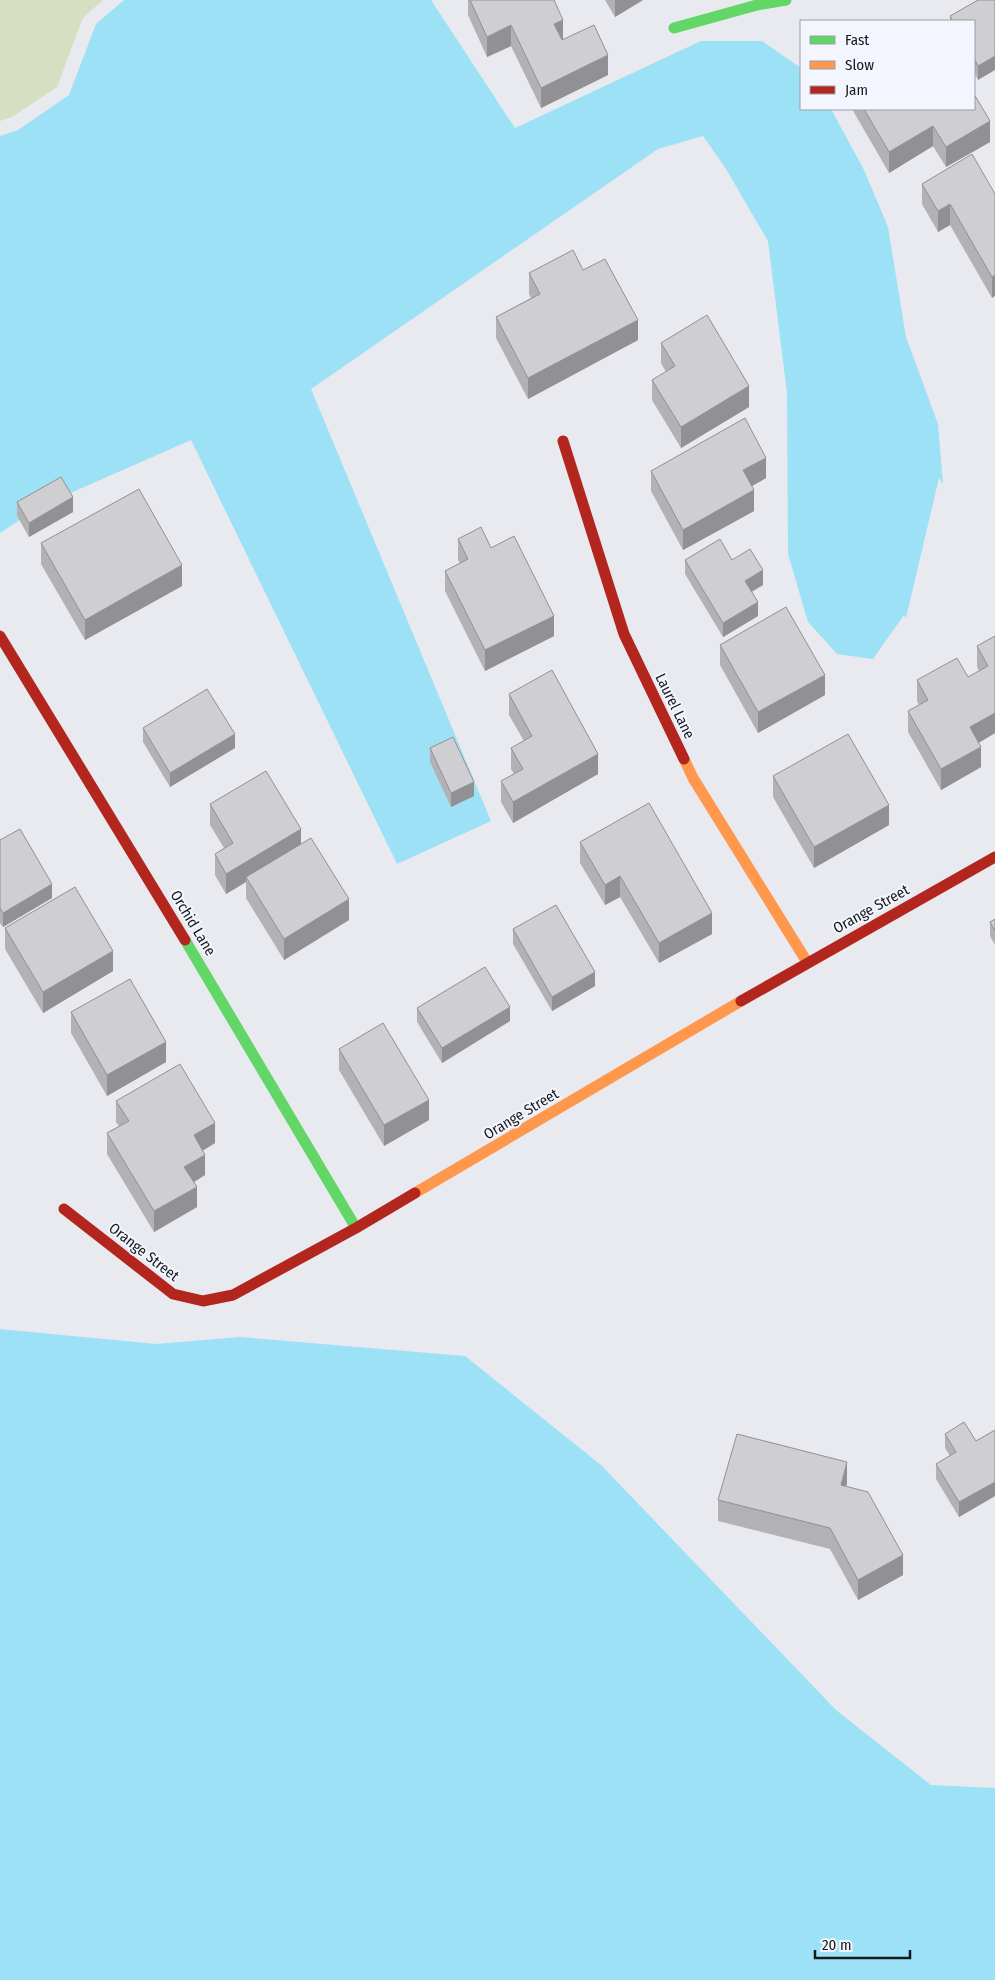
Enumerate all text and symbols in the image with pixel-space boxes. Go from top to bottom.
legend [800,20,975,110]
text: Fast [845,31,869,49]
text: Slow [845,56,874,74]
text: Jam [845,81,868,99]
street label: Laurel Lane [651,670,699,742]
street label: Orange Street [830,881,912,937]
street label: Orchid Lane [166,887,220,959]
street label: Orange Street [480,1085,562,1143]
street label: Orange Street [105,1219,183,1285]
scale bar [815,1928,910,1960]
text: 20 m [822,1936,852,1954]

